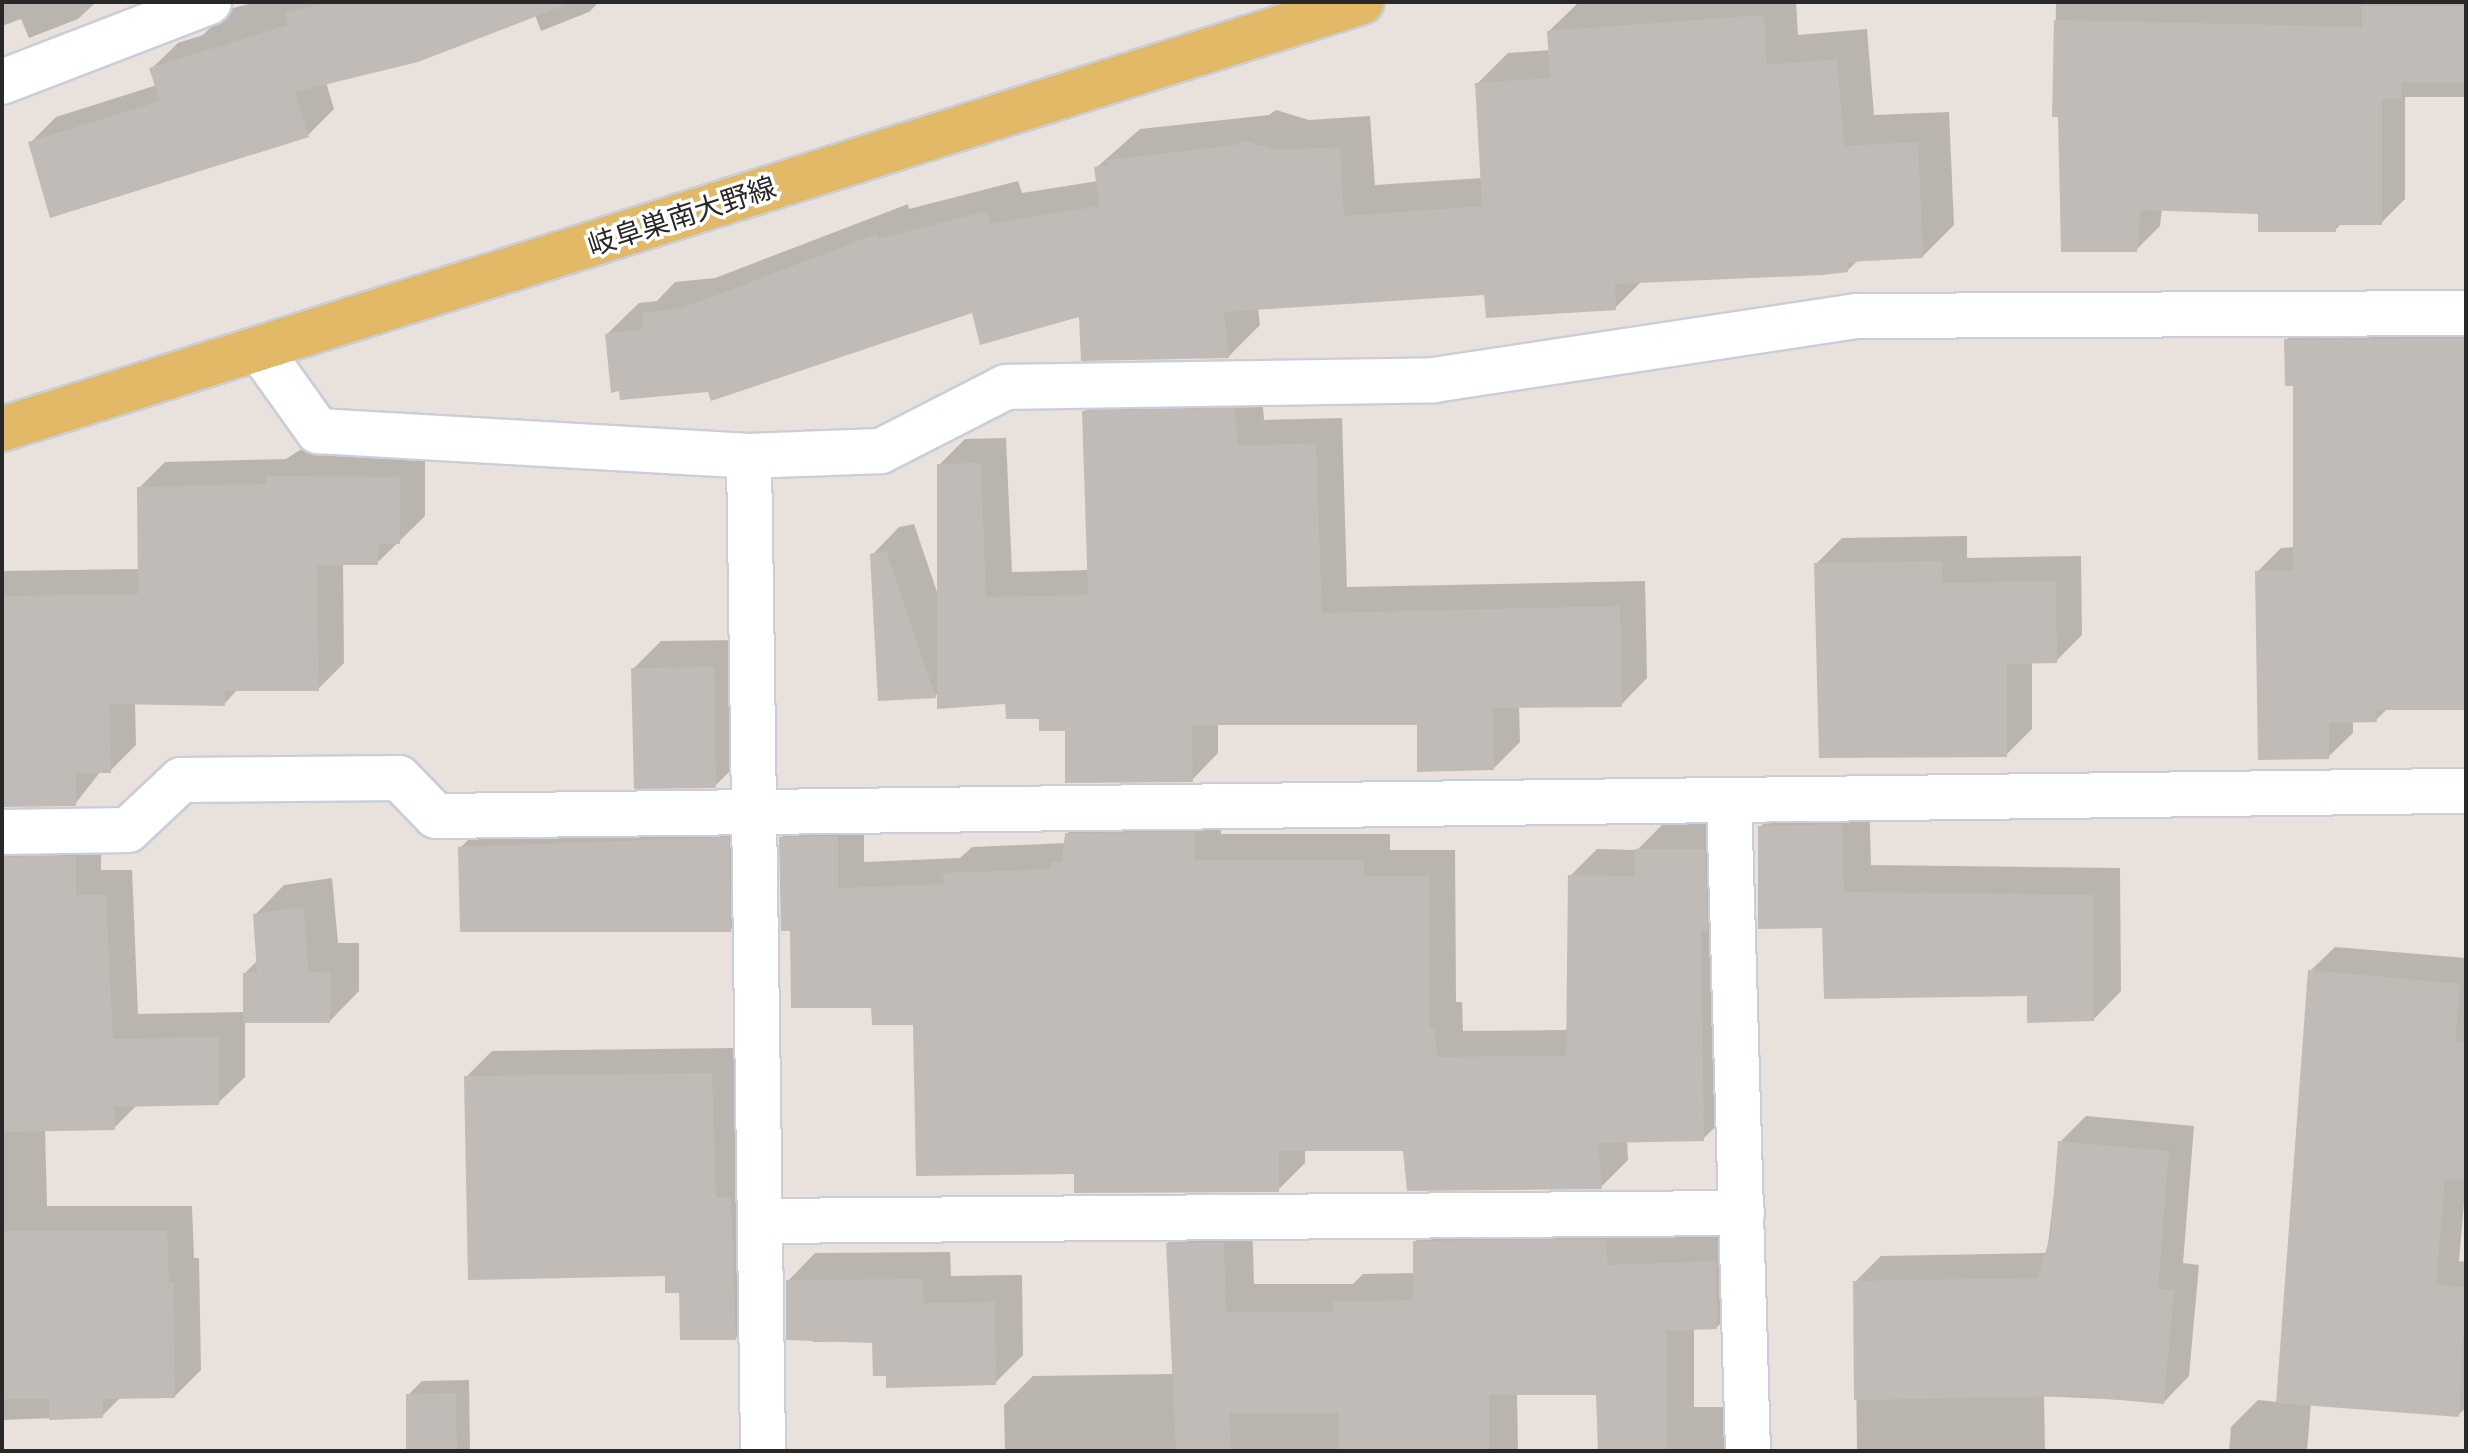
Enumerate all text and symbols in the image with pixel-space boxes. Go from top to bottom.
street label: 岐阜巣南大野線 [584,171,780,263]

